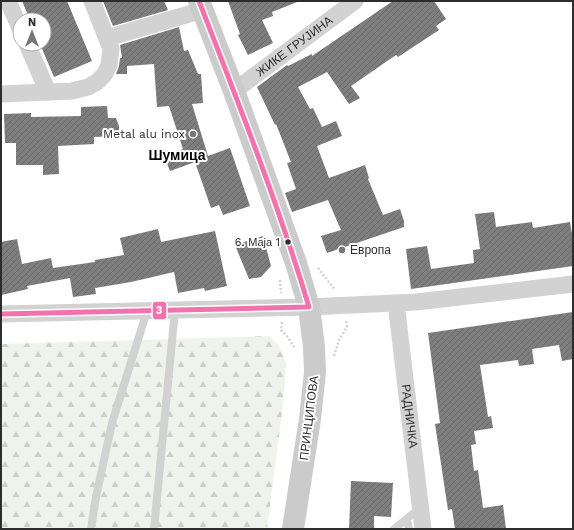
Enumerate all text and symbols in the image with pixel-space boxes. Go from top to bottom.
north arrow [12,12,52,52]
street label: ЖИКЕ ГРУЈИНА [253,13,335,79]
text: N [28,16,36,29]
place label: Metal alu inox [103,127,185,141]
marker: Metal alu inox [188,129,198,139]
district label: Шумица [148,147,206,163]
place label: 6. Маја 1 [235,236,280,249]
marker: 6. Маја 1 [283,237,293,247]
place label: Европа [350,243,391,257]
marker: Европа [337,245,347,255]
line badge: 3 [152,301,167,320]
text: 3 [156,304,163,317]
street label: ПРИНЦИПОВА [297,375,321,461]
street label: РАДНИЧКА [399,384,420,449]

